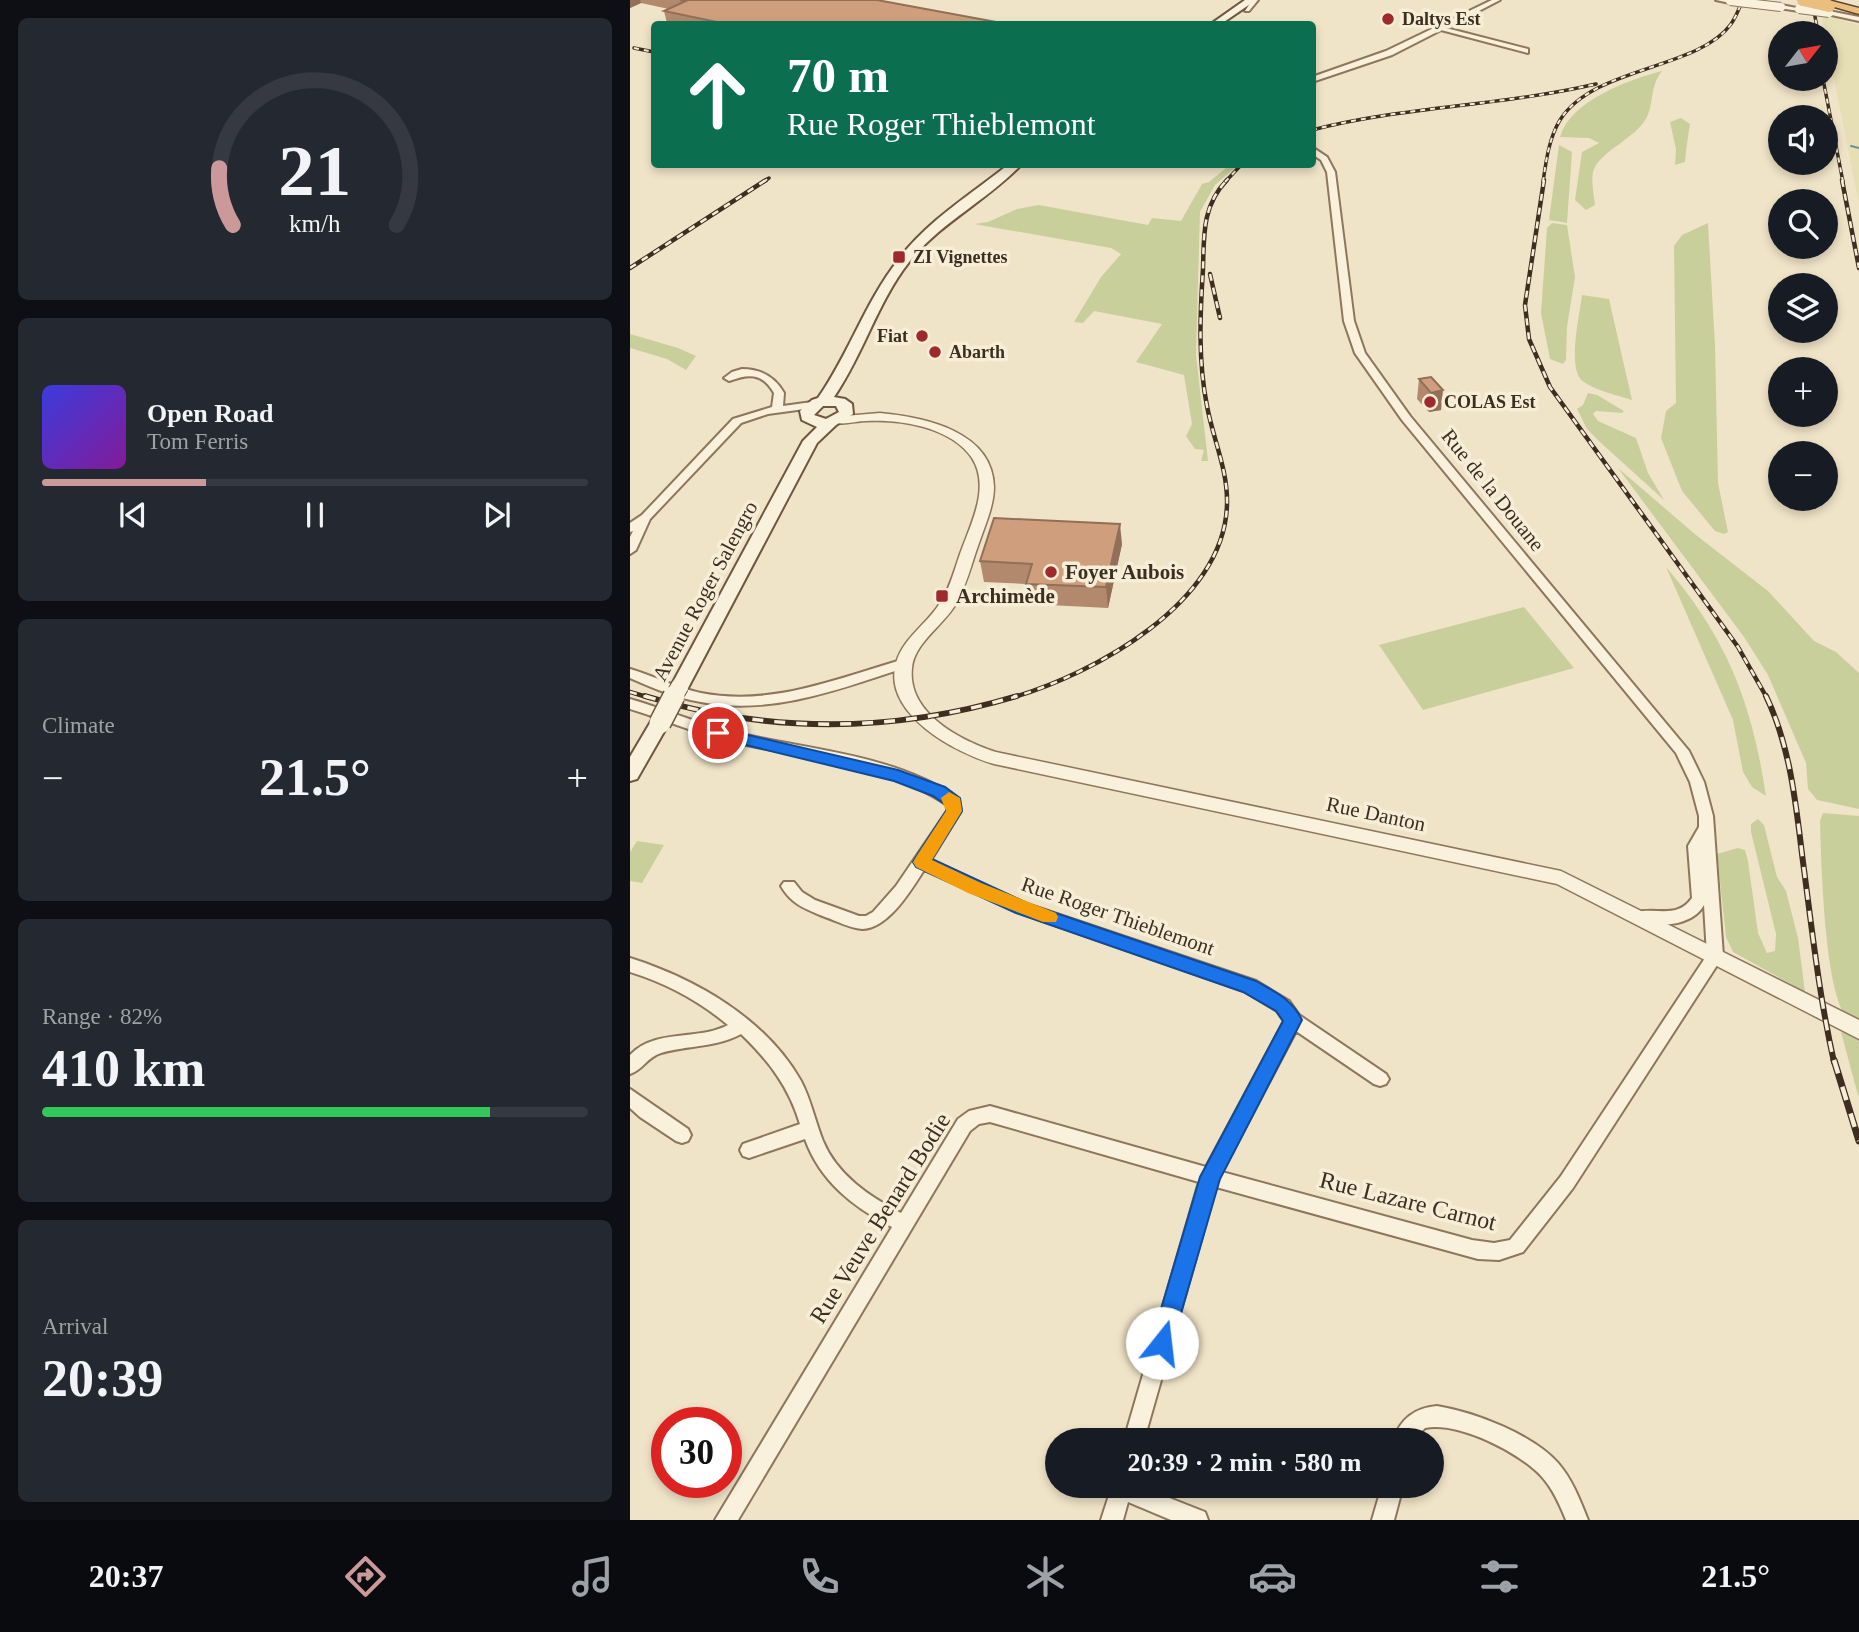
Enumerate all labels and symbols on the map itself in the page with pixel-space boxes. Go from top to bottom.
place label: Daltys Est [1402,9,1481,29]
marker: Daltys Est [1380,11,1396,27]
north arrow [1768,21,1838,91]
place label: ZI Vignettes [913,247,1008,267]
marker: ZI Vignettes [891,249,907,265]
place label: Fiat [877,326,908,346]
marker: Fiat [914,328,930,344]
place label: Abarth [949,342,1005,362]
marker: Abarth [927,344,943,360]
place label: COLAS Est [1444,392,1536,412]
marker: COLAS Est [1422,394,1438,410]
street label: Rue de la Douane [1437,424,1549,556]
street label: Avenue Roger Salengro [647,497,763,685]
place label: Foyer Aubois [1065,560,1184,584]
marker: Foyer Aubois [1043,564,1059,580]
place label: Archimède [956,584,1055,608]
marker: Archimède [934,588,950,604]
pin [688,703,748,763]
street label: Rue Danton [1324,792,1428,836]
street label: Rue Roger Thieblemont [1018,872,1218,960]
street label: Rue Veuve Benard Bodie [805,1108,955,1328]
street label: Rue Lazare Carnot [1317,1166,1499,1236]
position arrow [1125,1306,1199,1380]
speed limit sign: 30 [651,1407,742,1498]

